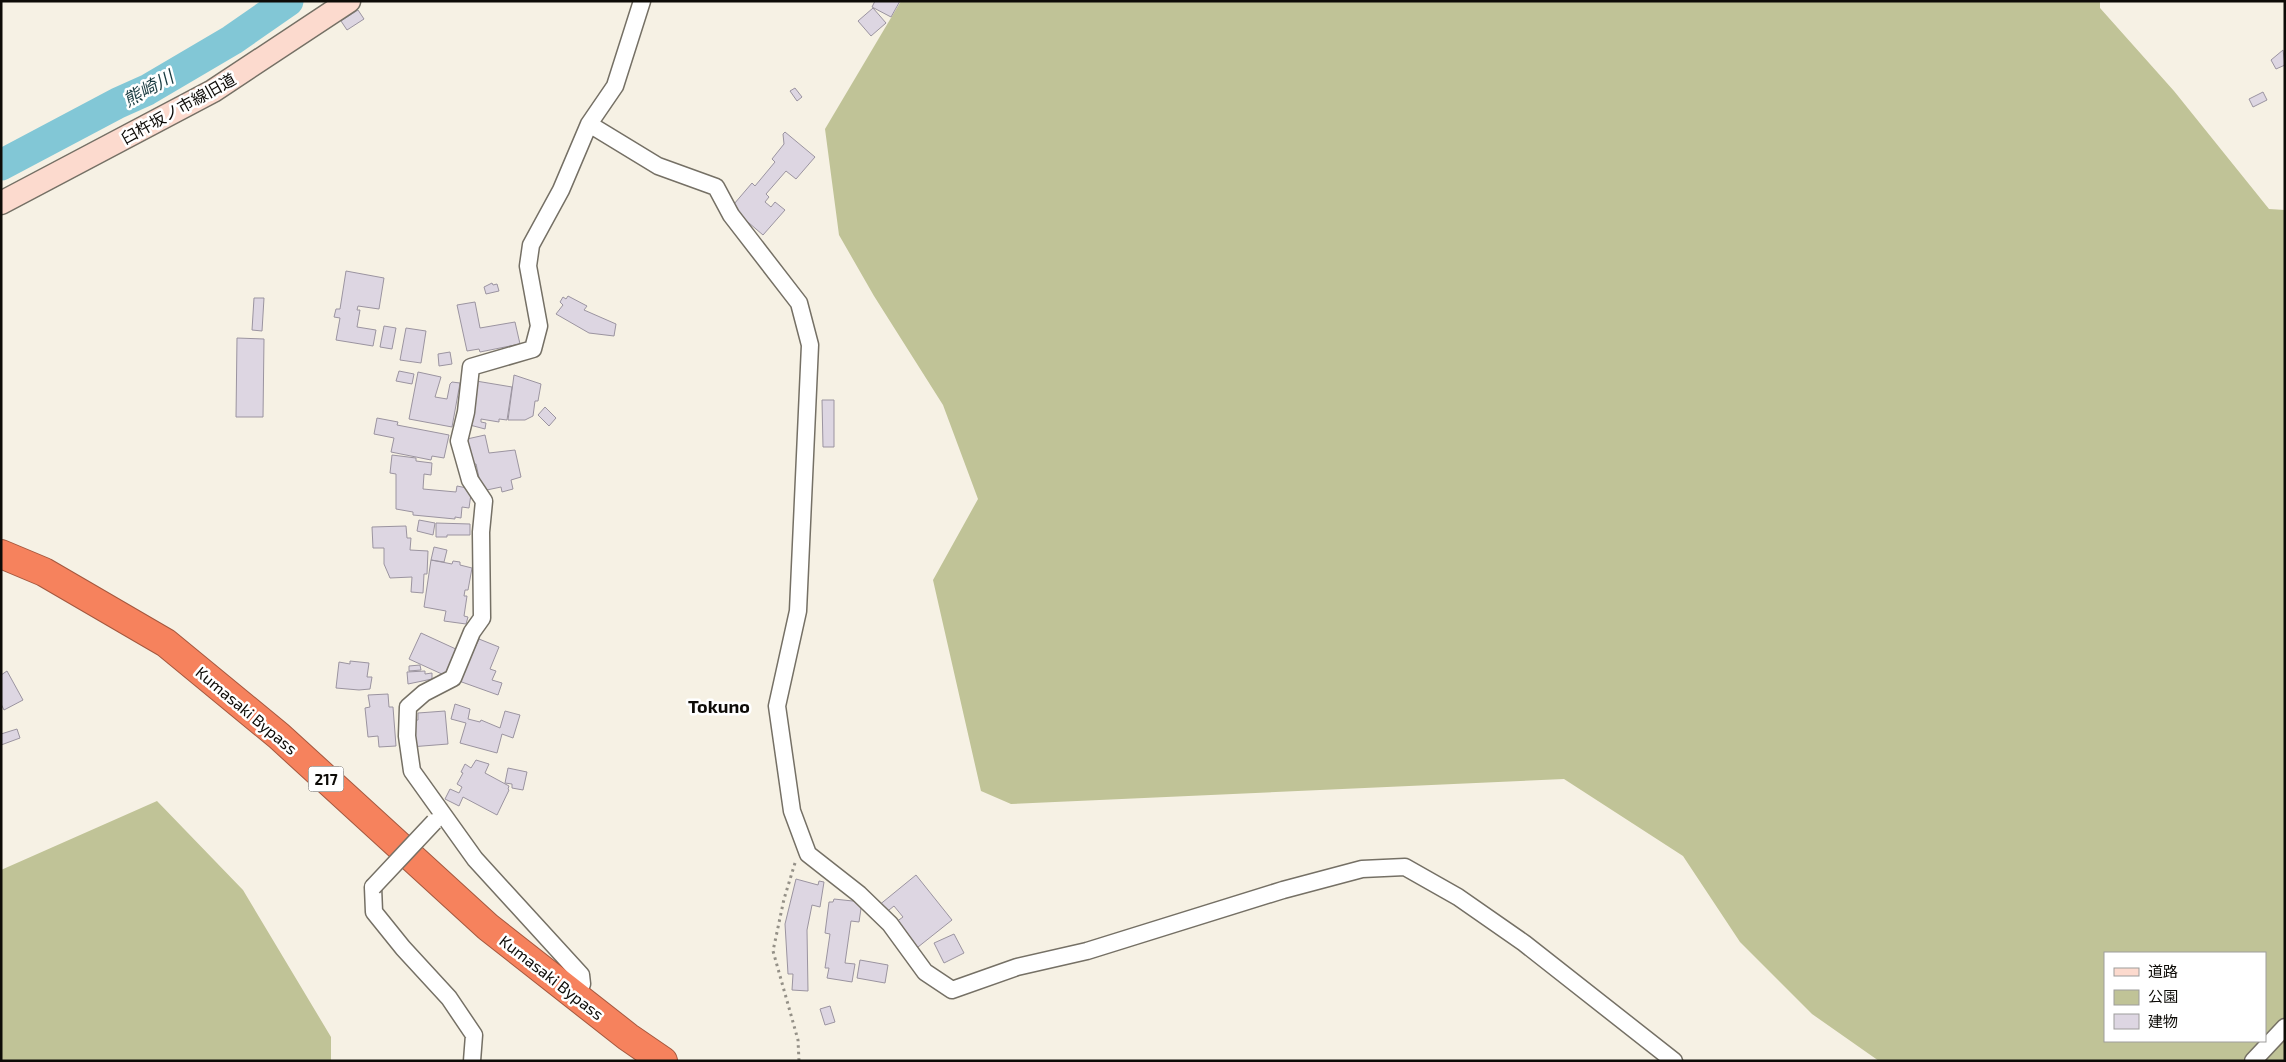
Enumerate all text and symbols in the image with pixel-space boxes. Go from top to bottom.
water label: 熊崎川 [119,64,179,111]
street label: 臼杵坂ノ市線旧道 [117,69,239,147]
street label: Kumasaki Bypass [192,662,302,758]
district label: Tokuno [688,695,750,717]
road number: 217 [308,766,344,792]
street label: Kumasaki Bypass [496,931,608,1023]
legend [2104,952,2266,1042]
text: 道路 [2148,962,2178,980]
text: 公園 [2148,987,2178,1005]
text: 建物 [2148,1012,2178,1030]

